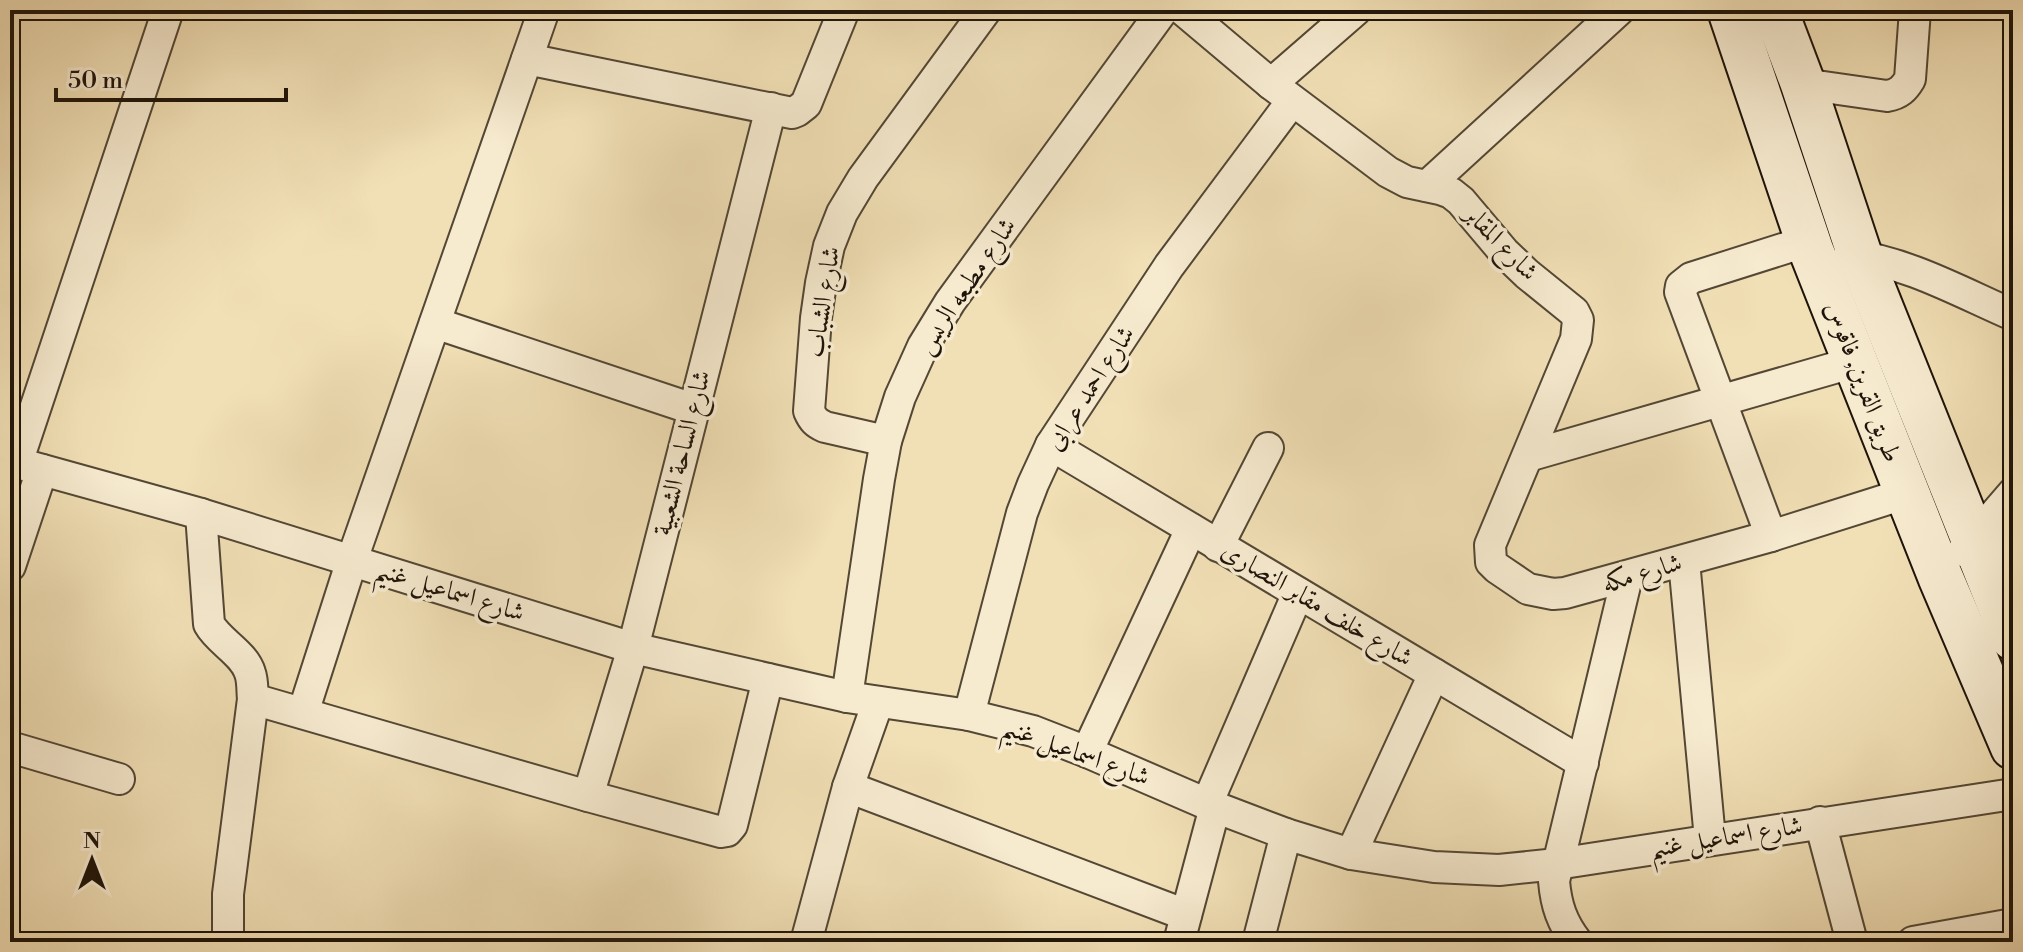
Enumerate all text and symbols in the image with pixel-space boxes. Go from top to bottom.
scale bar [56,52,286,102]
text: 50 m [68,66,123,96]
street label: شارع المقابر [1451,196,1545,291]
street label: شارع مطبعه الريس [909,212,1028,363]
street label: شارع الشباب [798,244,852,361]
street label: طريق القرين, فاقوس [1818,297,1908,467]
street label: شارع احمد عرابى [1038,320,1146,459]
street label: شارع الساحة الشعبية [646,367,723,540]
street label: شارع خلف مقابر النصارى [1213,534,1419,678]
street label: شارع مكه [1598,546,1687,604]
street label: شارع اسماعيل غنيم [369,553,529,637]
street label: شارع اسماعيل غنيم [995,711,1154,802]
street label: شارع اسماعيل غنيم [1647,809,1806,874]
north arrow [52,820,132,900]
text: N [83,828,101,855]

